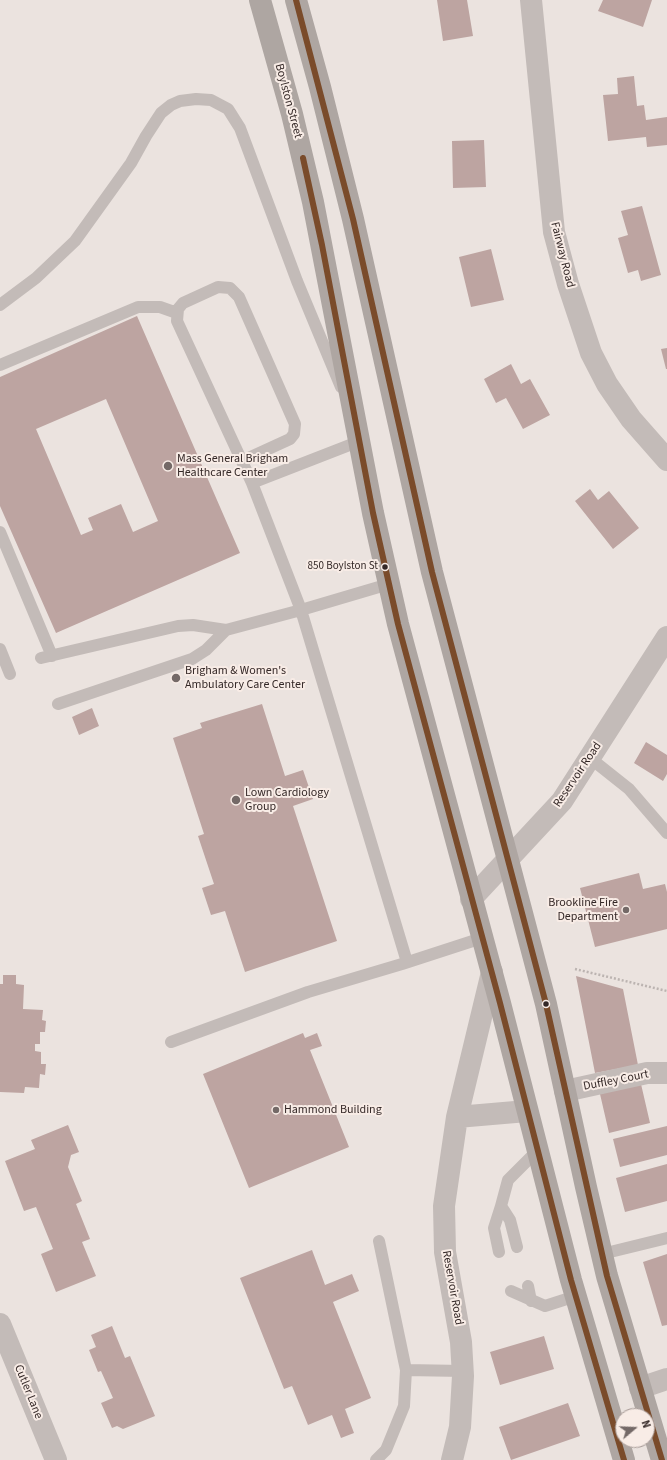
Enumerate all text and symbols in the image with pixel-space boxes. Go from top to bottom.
street label: Boylston Street [271,62,305,140]
street label: Fairway Road [547,221,577,289]
place label: Mass General Brigham Healthcare Center [177,452,288,480]
marker: Mass General Brigham Healthcare Center [162,460,174,472]
place label: 850 Boylston St [308,560,378,574]
marker: 850 Boylston St [380,562,390,572]
place label: Brigham & Women's Ambulatory Care Center [185,664,305,692]
marker: Brigham & Women's Ambulatory Care Center [170,672,182,684]
street label: Reservoir Road [551,740,605,810]
place label: Lown Cardiology Group [245,786,329,814]
marker: Lown Cardiology Group [230,794,242,806]
place label: Brookline Fire Department [548,896,618,924]
marker: Brookline Fire Department [621,905,631,915]
unlabelled marker [541,999,551,1009]
street label: Duffley Court [582,1068,650,1094]
place label: Hammond Building [284,1103,382,1117]
marker: Hammond Building [271,1105,281,1115]
street label: Reservoir Road [438,1250,466,1326]
street label: Cutler Lane [11,1363,45,1421]
north arrow [615,1408,655,1448]
text: N [638,1418,654,1430]

